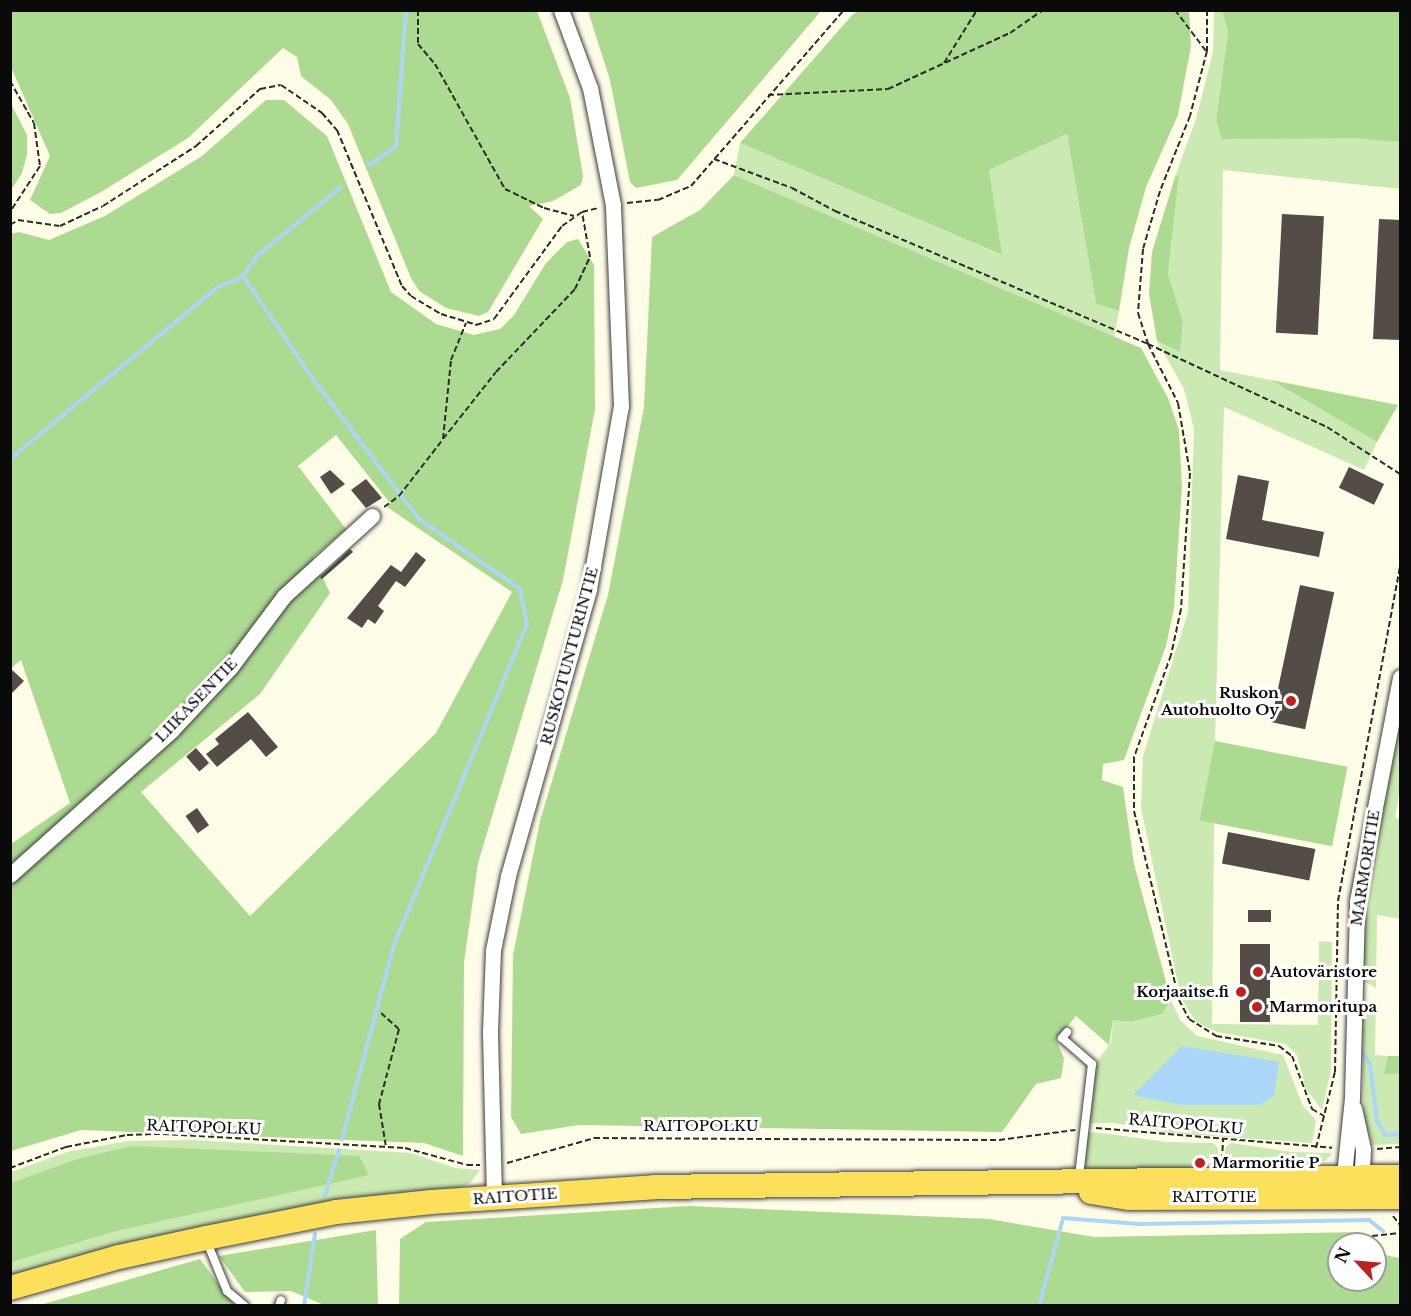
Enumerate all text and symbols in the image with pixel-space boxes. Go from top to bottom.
street label: RUSKOTUNTURINTIE [537,565,601,747]
street label: LIIKASENTIE [151,654,241,746]
place label: Ruskon Autohuolto Oy [1161,683,1279,718]
marker: Ruskon Autohuolto Oy [1284,694,1298,708]
street label: MARMORITIE [1347,809,1383,927]
place label: Autoväristore [1270,963,1377,981]
marker: Autoväristore [1251,965,1265,979]
place label: Korjaaitse.fi [1136,983,1229,1001]
marker: Korjaaitse.fi [1234,985,1248,999]
place label: Marmoritupa [1269,998,1377,1016]
marker: Marmoritupa [1250,1000,1264,1014]
street label: RAITOPOLKU [1128,1110,1244,1138]
street label: RAITOPOLKU [146,1116,262,1138]
street label: RAITOPOLKU [643,1117,759,1135]
place label: Marmoritie P [1212,1154,1319,1172]
marker: Marmoritie P [1193,1156,1207,1170]
street label: RAITOTIE [472,1184,558,1208]
street label: RAITOTIE [1172,1188,1256,1206]
north arrow [1327,1232,1387,1292]
text: N [1330,1244,1355,1266]

